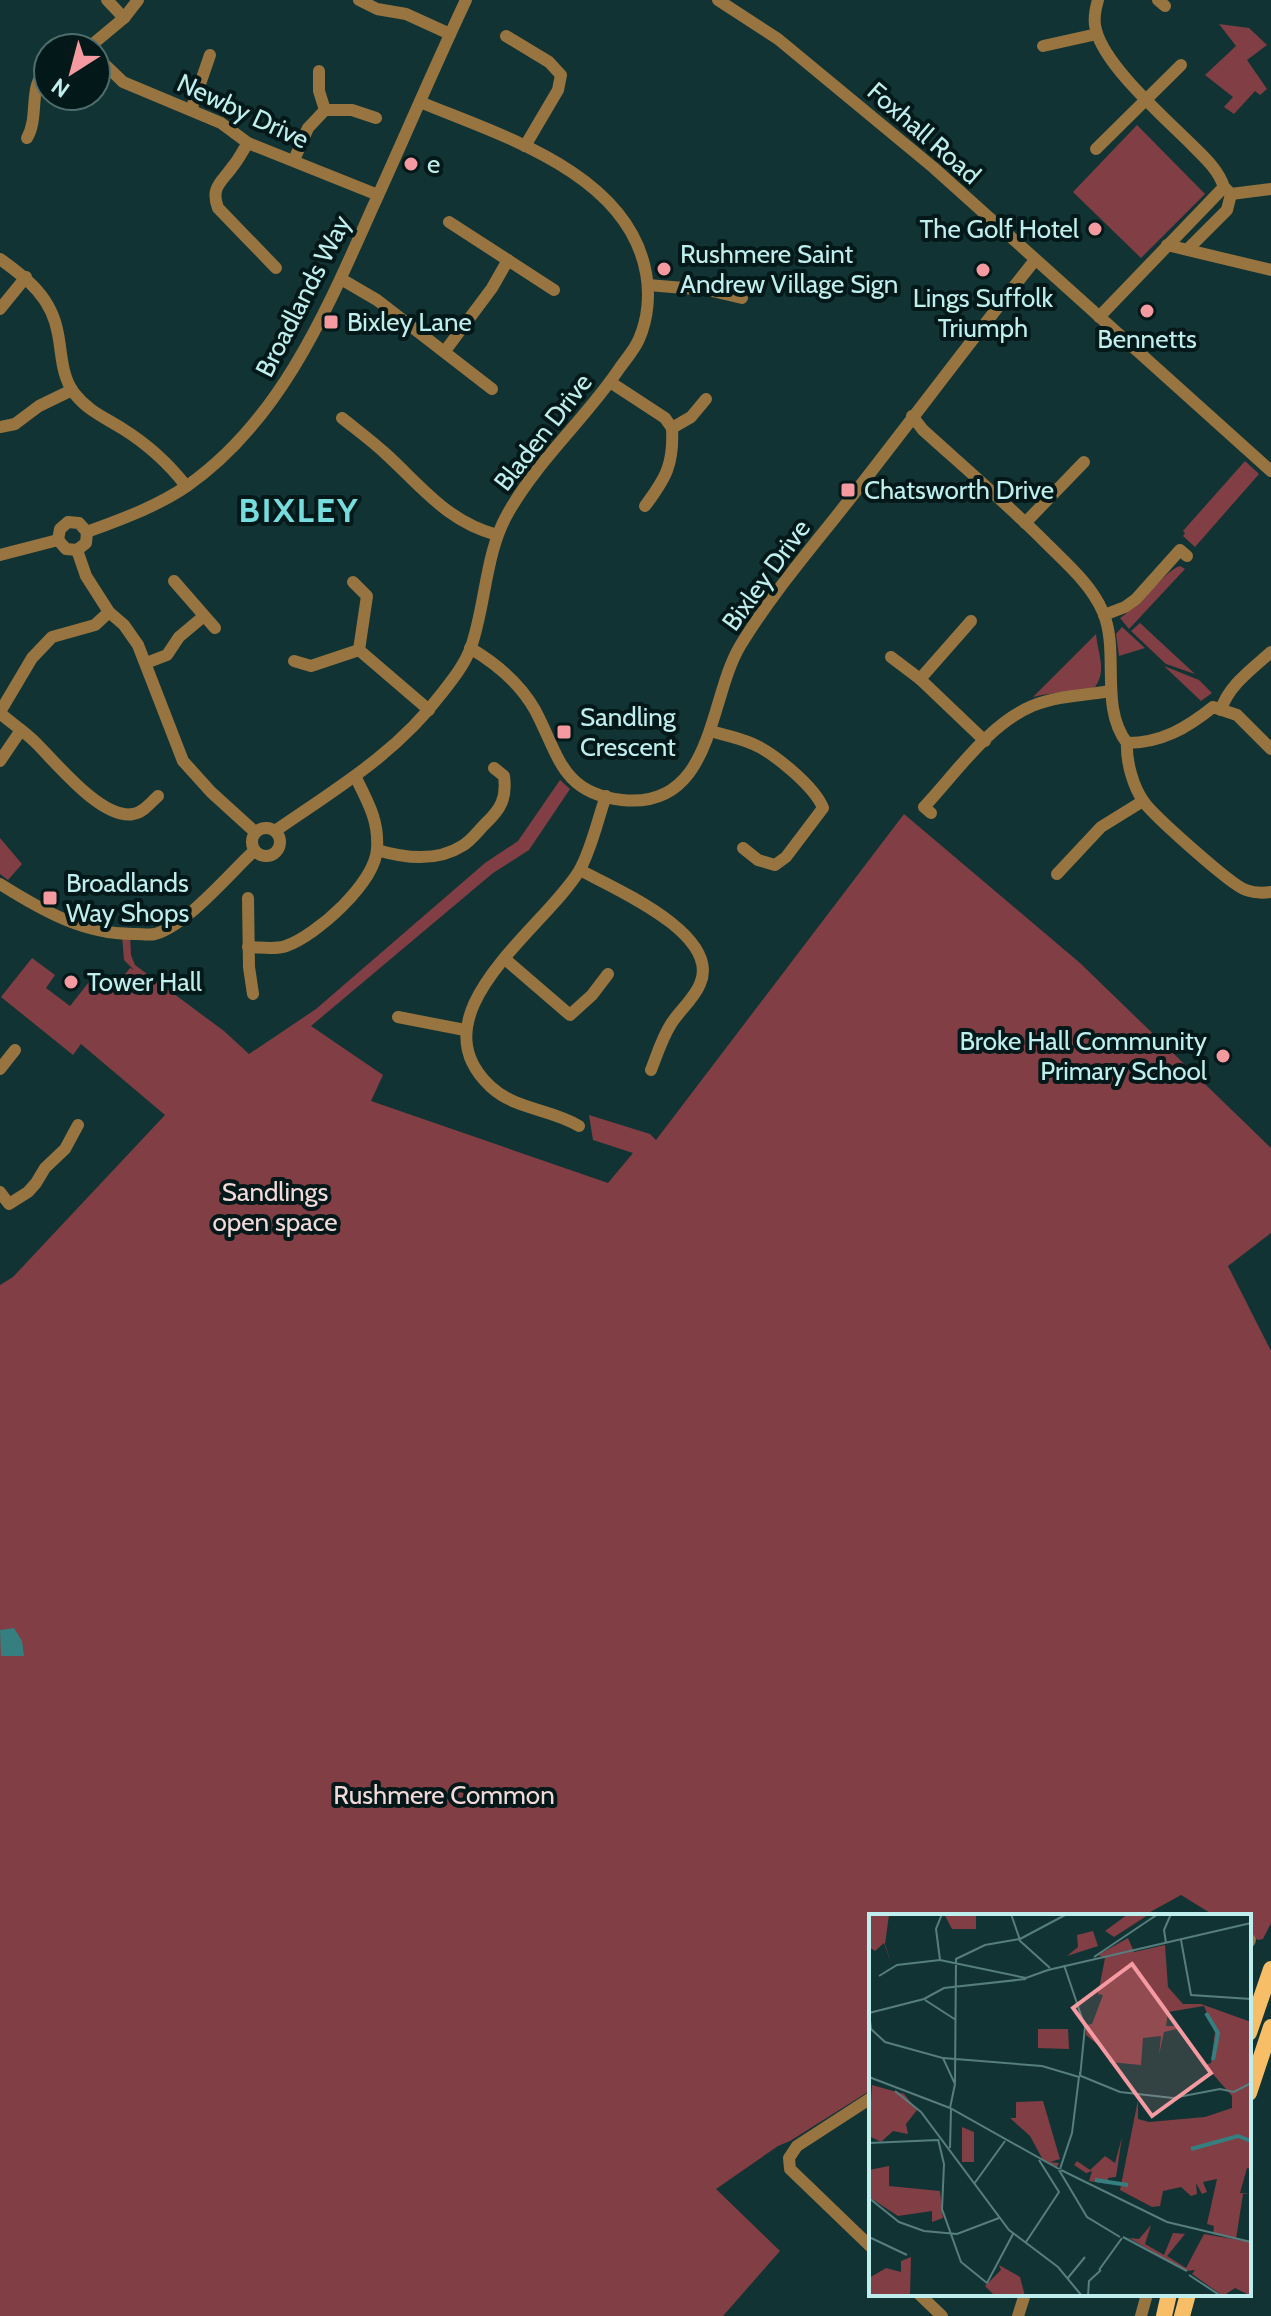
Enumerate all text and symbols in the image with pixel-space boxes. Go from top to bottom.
north arrow [32,32,112,112]
street label: Newby Drive [172,67,314,155]
text: N [46,72,75,103]
street label: Foxhall Road [861,75,987,191]
place label: e [427,148,440,180]
marker: e [402,155,420,173]
street label: Broadlands Way [248,210,358,382]
place label: The Golf Hotel [920,213,1079,245]
marker: The Golf Hotel [1086,220,1104,238]
place label: Rushmere Saint Andrew Village Sign [680,238,898,300]
marker: Rushmere Saint Andrew Village Sign [655,260,673,278]
marker: Lings Suffolk Triumph [974,261,992,279]
place label: Lings Suffolk Triumph [913,282,1054,344]
marker: Bennetts [1138,302,1156,320]
place label: Bixley Lane [347,306,472,338]
marker: Bixley Lane [322,313,340,331]
place label: Bennetts [1097,323,1197,355]
street label: Bladen Drive [487,367,599,497]
place label: Chatsworth Drive [864,474,1054,506]
marker: Chatsworth Drive [839,481,857,499]
district label: BIXLEY [238,489,360,531]
street label: Bixley Drive [715,513,817,637]
place label: Sandling Crescent [580,701,677,763]
marker: Sandling Crescent [555,723,573,741]
place label: Broadlands Way Shops [66,867,189,929]
marker: Broadlands Way Shops [41,889,59,907]
place label: Tower Hall [87,966,202,998]
marker: Tower Hall [62,973,80,991]
place label: Broke Hall Community Primary School [959,1025,1207,1087]
marker: Broke Hall Community Primary School [1214,1047,1232,1065]
park label: Sandlings open space [212,1176,338,1238]
park label: Rushmere Common [333,1779,555,1811]
inset map [869,1914,1251,2296]

